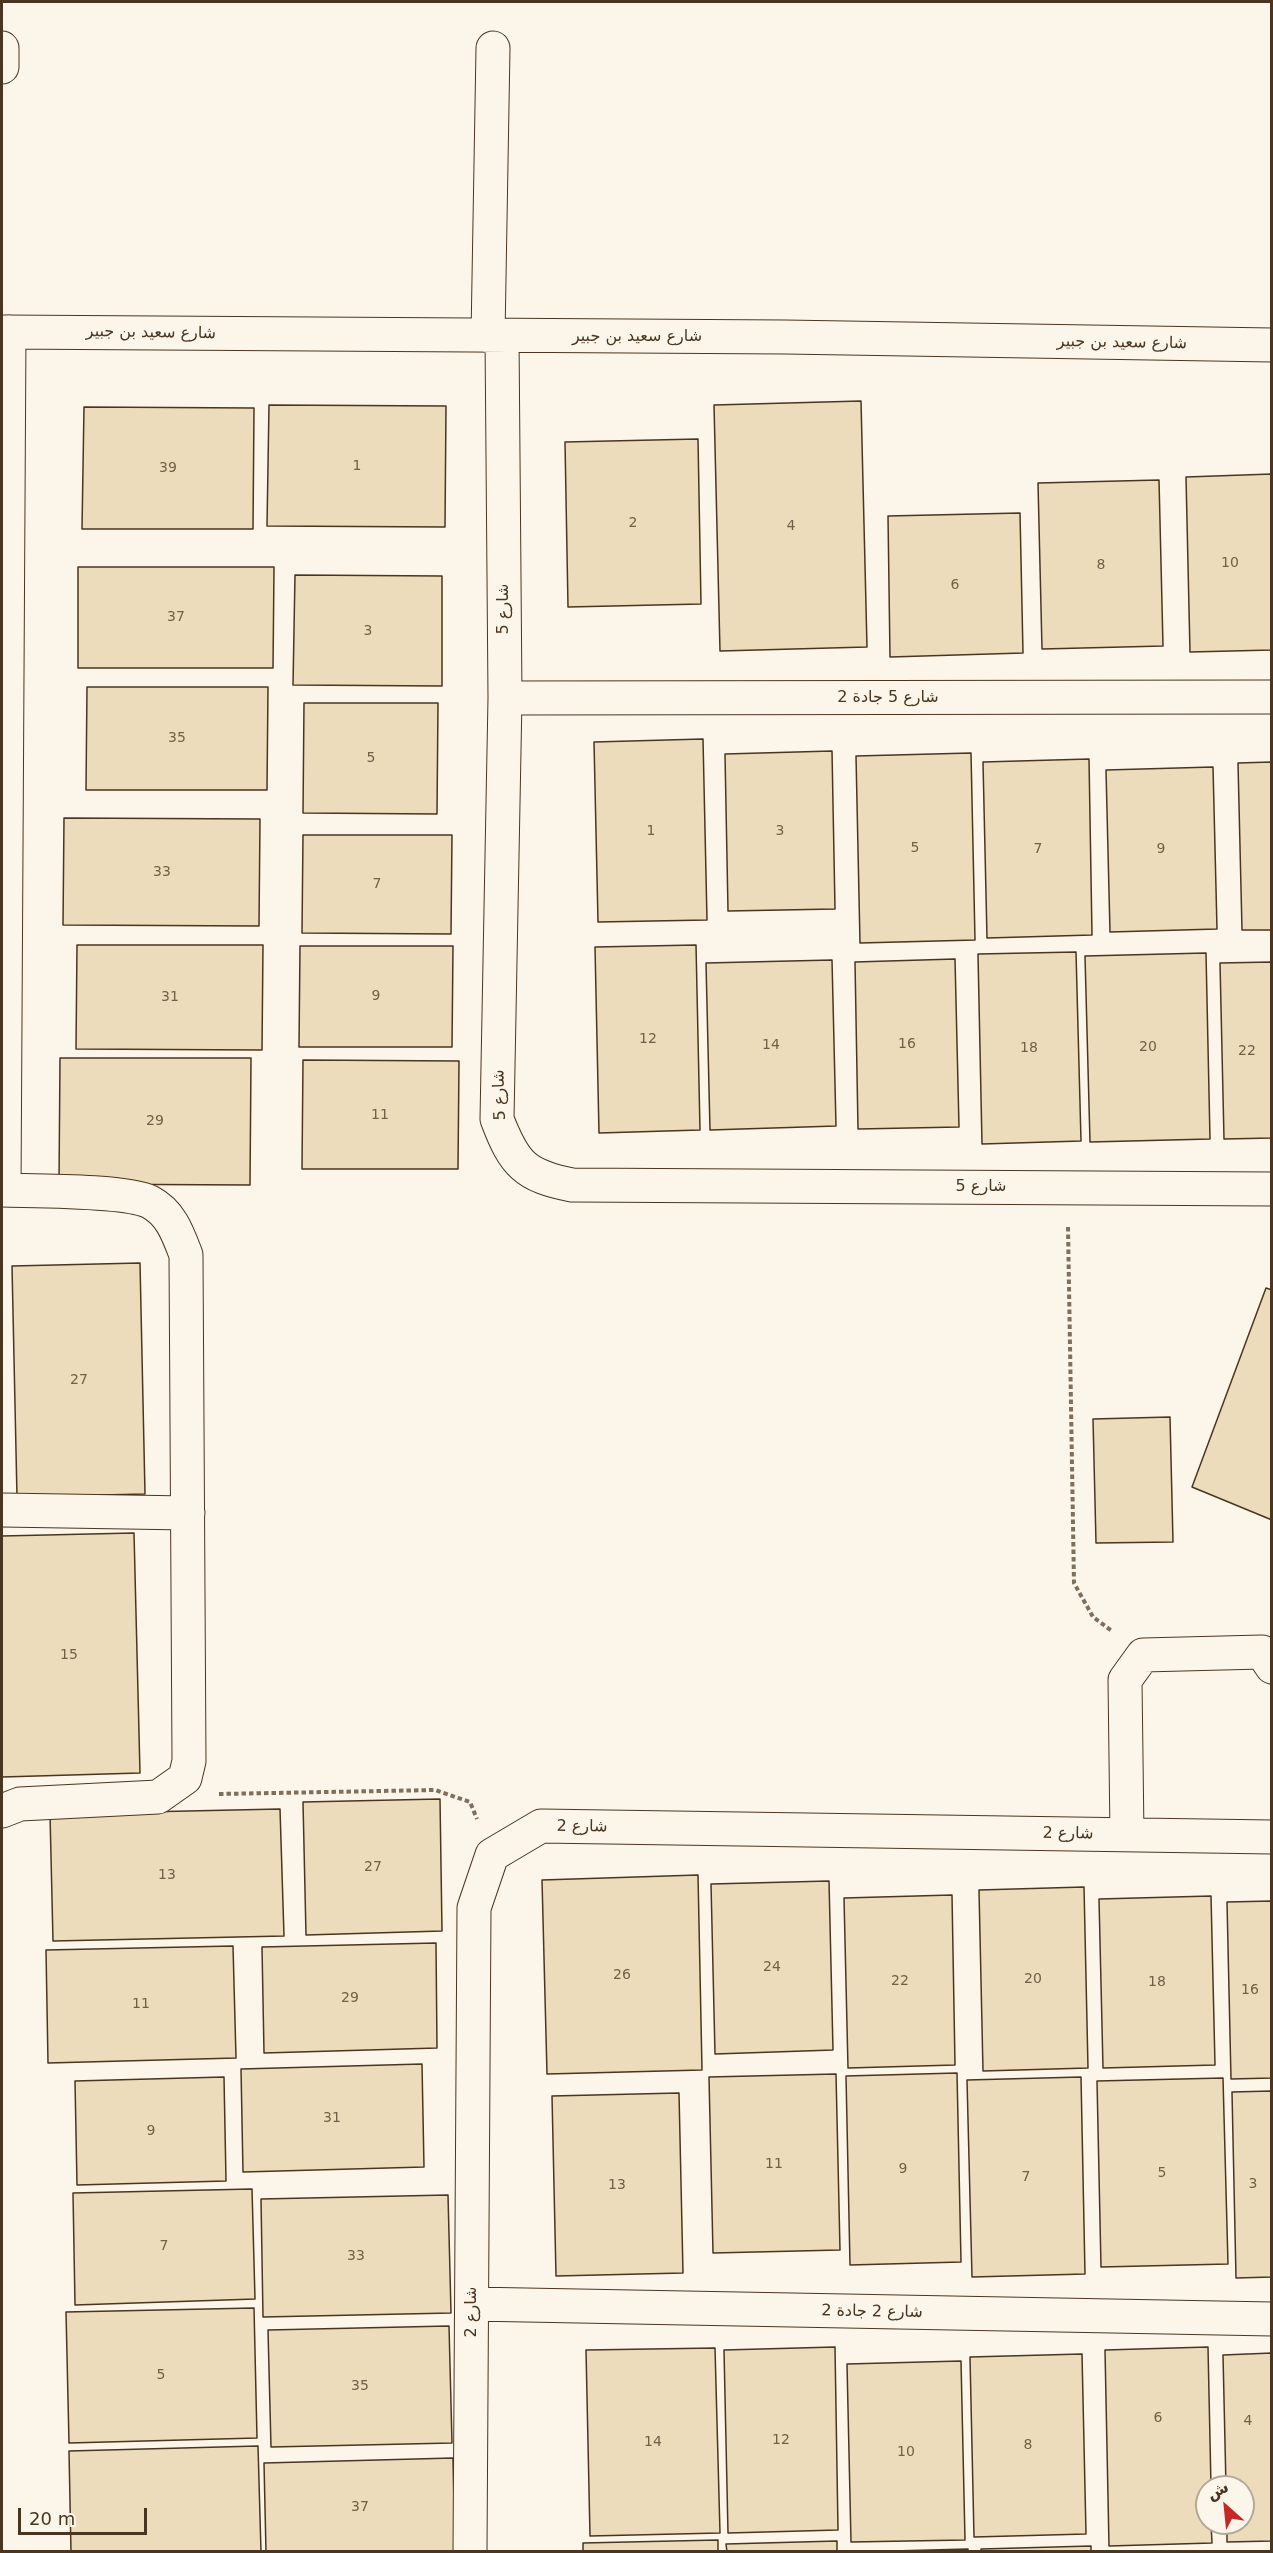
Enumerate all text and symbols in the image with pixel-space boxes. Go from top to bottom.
street label: شارع سعيد بن جبير [86,322,216,344]
street label: شارع سعيد بن جبير [572,327,702,347]
street label: شارع سعيد بن جبير [1057,332,1187,354]
house number: 1 [353,458,361,474]
house number: 39 [159,460,177,476]
house number: 2 [629,515,637,531]
house number: 4 [787,518,795,534]
house number: 10 [1221,555,1239,571]
house number: 8 [1097,557,1105,573]
house number: 6 [951,577,959,593]
street label: شارع 5 [494,584,514,634]
house number: 37 [167,609,185,625]
house number: 3 [364,623,372,639]
street label: شارع 5 جادة 2 [837,688,939,708]
house number: 35 [168,730,186,746]
house number: 5 [367,750,375,766]
house number: 1 [647,823,655,839]
house number: 3 [776,823,784,839]
house number: 5 [911,840,919,856]
house number: 7 [1034,841,1042,857]
house number: 9 [1157,841,1165,857]
house number: 33 [153,864,171,880]
house number: 7 [373,876,381,892]
house number: 9 [372,988,380,1004]
house number: 31 [161,989,179,1005]
house number: 12 [639,1031,657,1047]
house number: 16 [898,1036,916,1052]
house number: 14 [762,1037,780,1053]
house number: 20 [1139,1039,1157,1055]
house number: 18 [1020,1040,1038,1056]
house number: 22 [1238,1043,1256,1059]
street label: شارع 5 [490,1069,510,1121]
house number: 11 [371,1107,389,1123]
house number: 29 [146,1113,164,1129]
street label: شارع 5 [956,1177,1006,1197]
house number: 27 [70,1372,88,1388]
house number: 15 [60,1647,78,1663]
street label: شارع 2 [556,1817,608,1837]
street label: شارع 2 [1042,1824,1094,1844]
house number: 27 [364,1859,382,1875]
house number: 13 [158,1867,176,1883]
house number: 24 [763,1959,781,1975]
house number: 26 [613,1967,631,1983]
house number: 20 [1024,1971,1042,1987]
house number: 22 [891,1973,909,1989]
house number: 18 [1148,1974,1166,1990]
house number: 16 [1241,1982,1259,1998]
house number: 29 [341,1990,359,2006]
house number: 11 [132,1996,150,2012]
house number: 31 [323,2110,341,2126]
house number: 9 [147,2123,155,2139]
house number: 11 [765,2156,783,2172]
house number: 9 [899,2161,907,2177]
house number: 5 [1158,2165,1166,2181]
house number: 7 [1022,2169,1030,2185]
house number: 3 [1249,2176,1257,2192]
house number: 13 [608,2177,626,2193]
house number: 7 [160,2238,168,2254]
house number: 33 [347,2248,365,2264]
street label: شارع 2 [462,2287,482,2337]
street label: شارع 2 جادة 2 [821,2302,923,2322]
house number: 5 [157,2367,165,2383]
house number: 35 [351,2378,369,2394]
house number: 6 [1154,2410,1162,2426]
house number: 4 [1244,2413,1252,2429]
house number: 12 [772,2432,790,2448]
house number: 14 [644,2434,662,2450]
house number: 8 [1024,2437,1032,2453]
house number: 10 [897,2444,915,2460]
north arrow [1195,2475,1255,2535]
text: ش [1203,2477,1232,2504]
scale bar [21,2496,150,2534]
house number: 37 [351,2499,369,2515]
text: 20 m [29,2508,75,2529]

